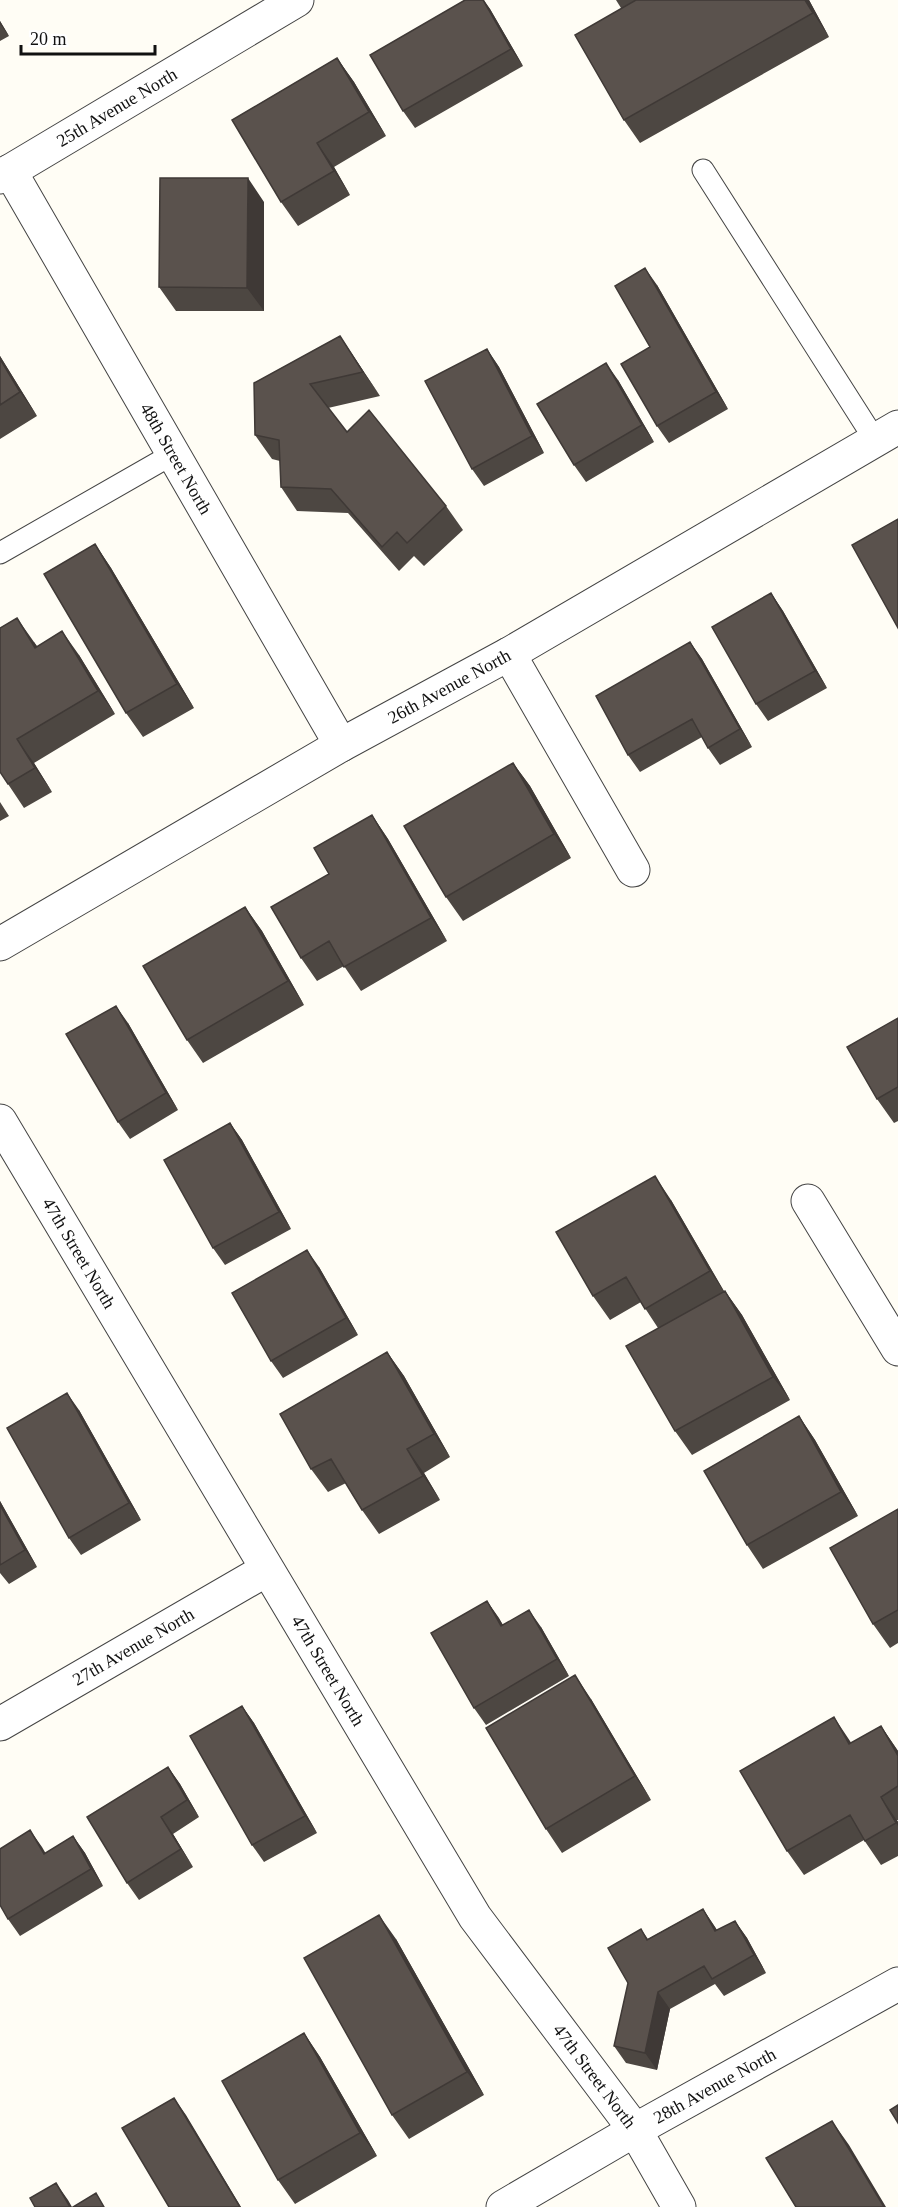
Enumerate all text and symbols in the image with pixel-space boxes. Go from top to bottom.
scale bar [21,18,154,56]
text: 20 m [30,29,67,49]
street label: 25th Avenue North [53,64,181,151]
street label: 48th Street North [136,399,216,518]
street label: 26th Avenue North [384,645,514,728]
street label: 47th Street North [38,1194,120,1312]
street label: 27th Avenue North [69,1604,197,1690]
street label: 47th Street North [287,1612,369,1729]
street label: 47th Street North [549,2020,640,2132]
street label: 28th Avenue North [650,2044,779,2128]

